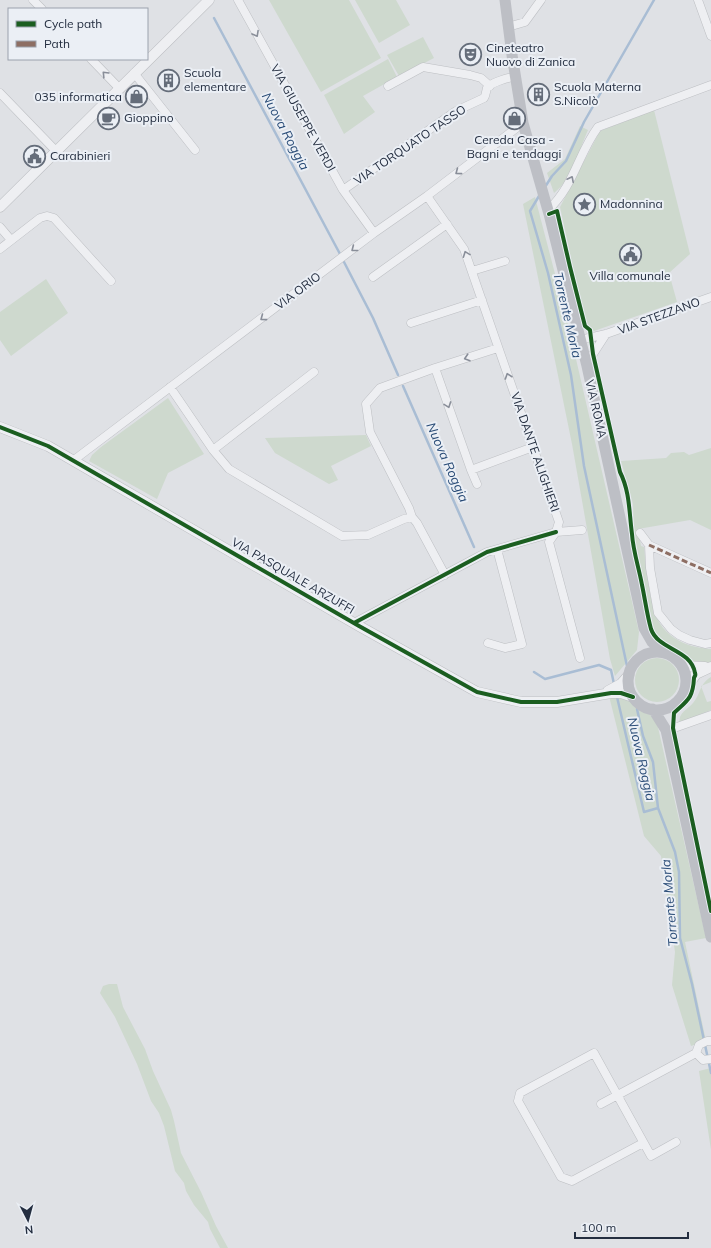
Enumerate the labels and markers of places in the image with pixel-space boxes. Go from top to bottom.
place label: Cineteatro Nuovo di Zanica [486,40,575,69]
theatre icon: Cineteatro Nuovo di Zanica [458,42,484,68]
place label: Scuola elementare [184,65,246,94]
building icon: Scuola elementare [156,67,182,93]
place label: Scuola Materna S.Nicolò [554,79,641,108]
building icon: Scuola Materna S.Nicolò [526,81,552,107]
shop icon: 035 informatica [124,84,150,110]
place label: 035 informatica [34,89,122,104]
cafe icon: Gioppino [95,105,121,131]
shop icon: Cereda Casa - Bagni e tendaggi [501,106,527,132]
place label: Gioppino [124,110,174,125]
place label: Cereda Casa - Bagni e tendaggi [467,132,561,161]
public building icon: Carabinieri [21,143,47,169]
place label: Carabinieri [50,148,111,163]
place icon: Madonnina [571,191,597,217]
place label: Madonnina [600,196,663,211]
public building icon: Villa comunale [617,242,643,268]
place label: Villa comunale [589,268,671,283]

